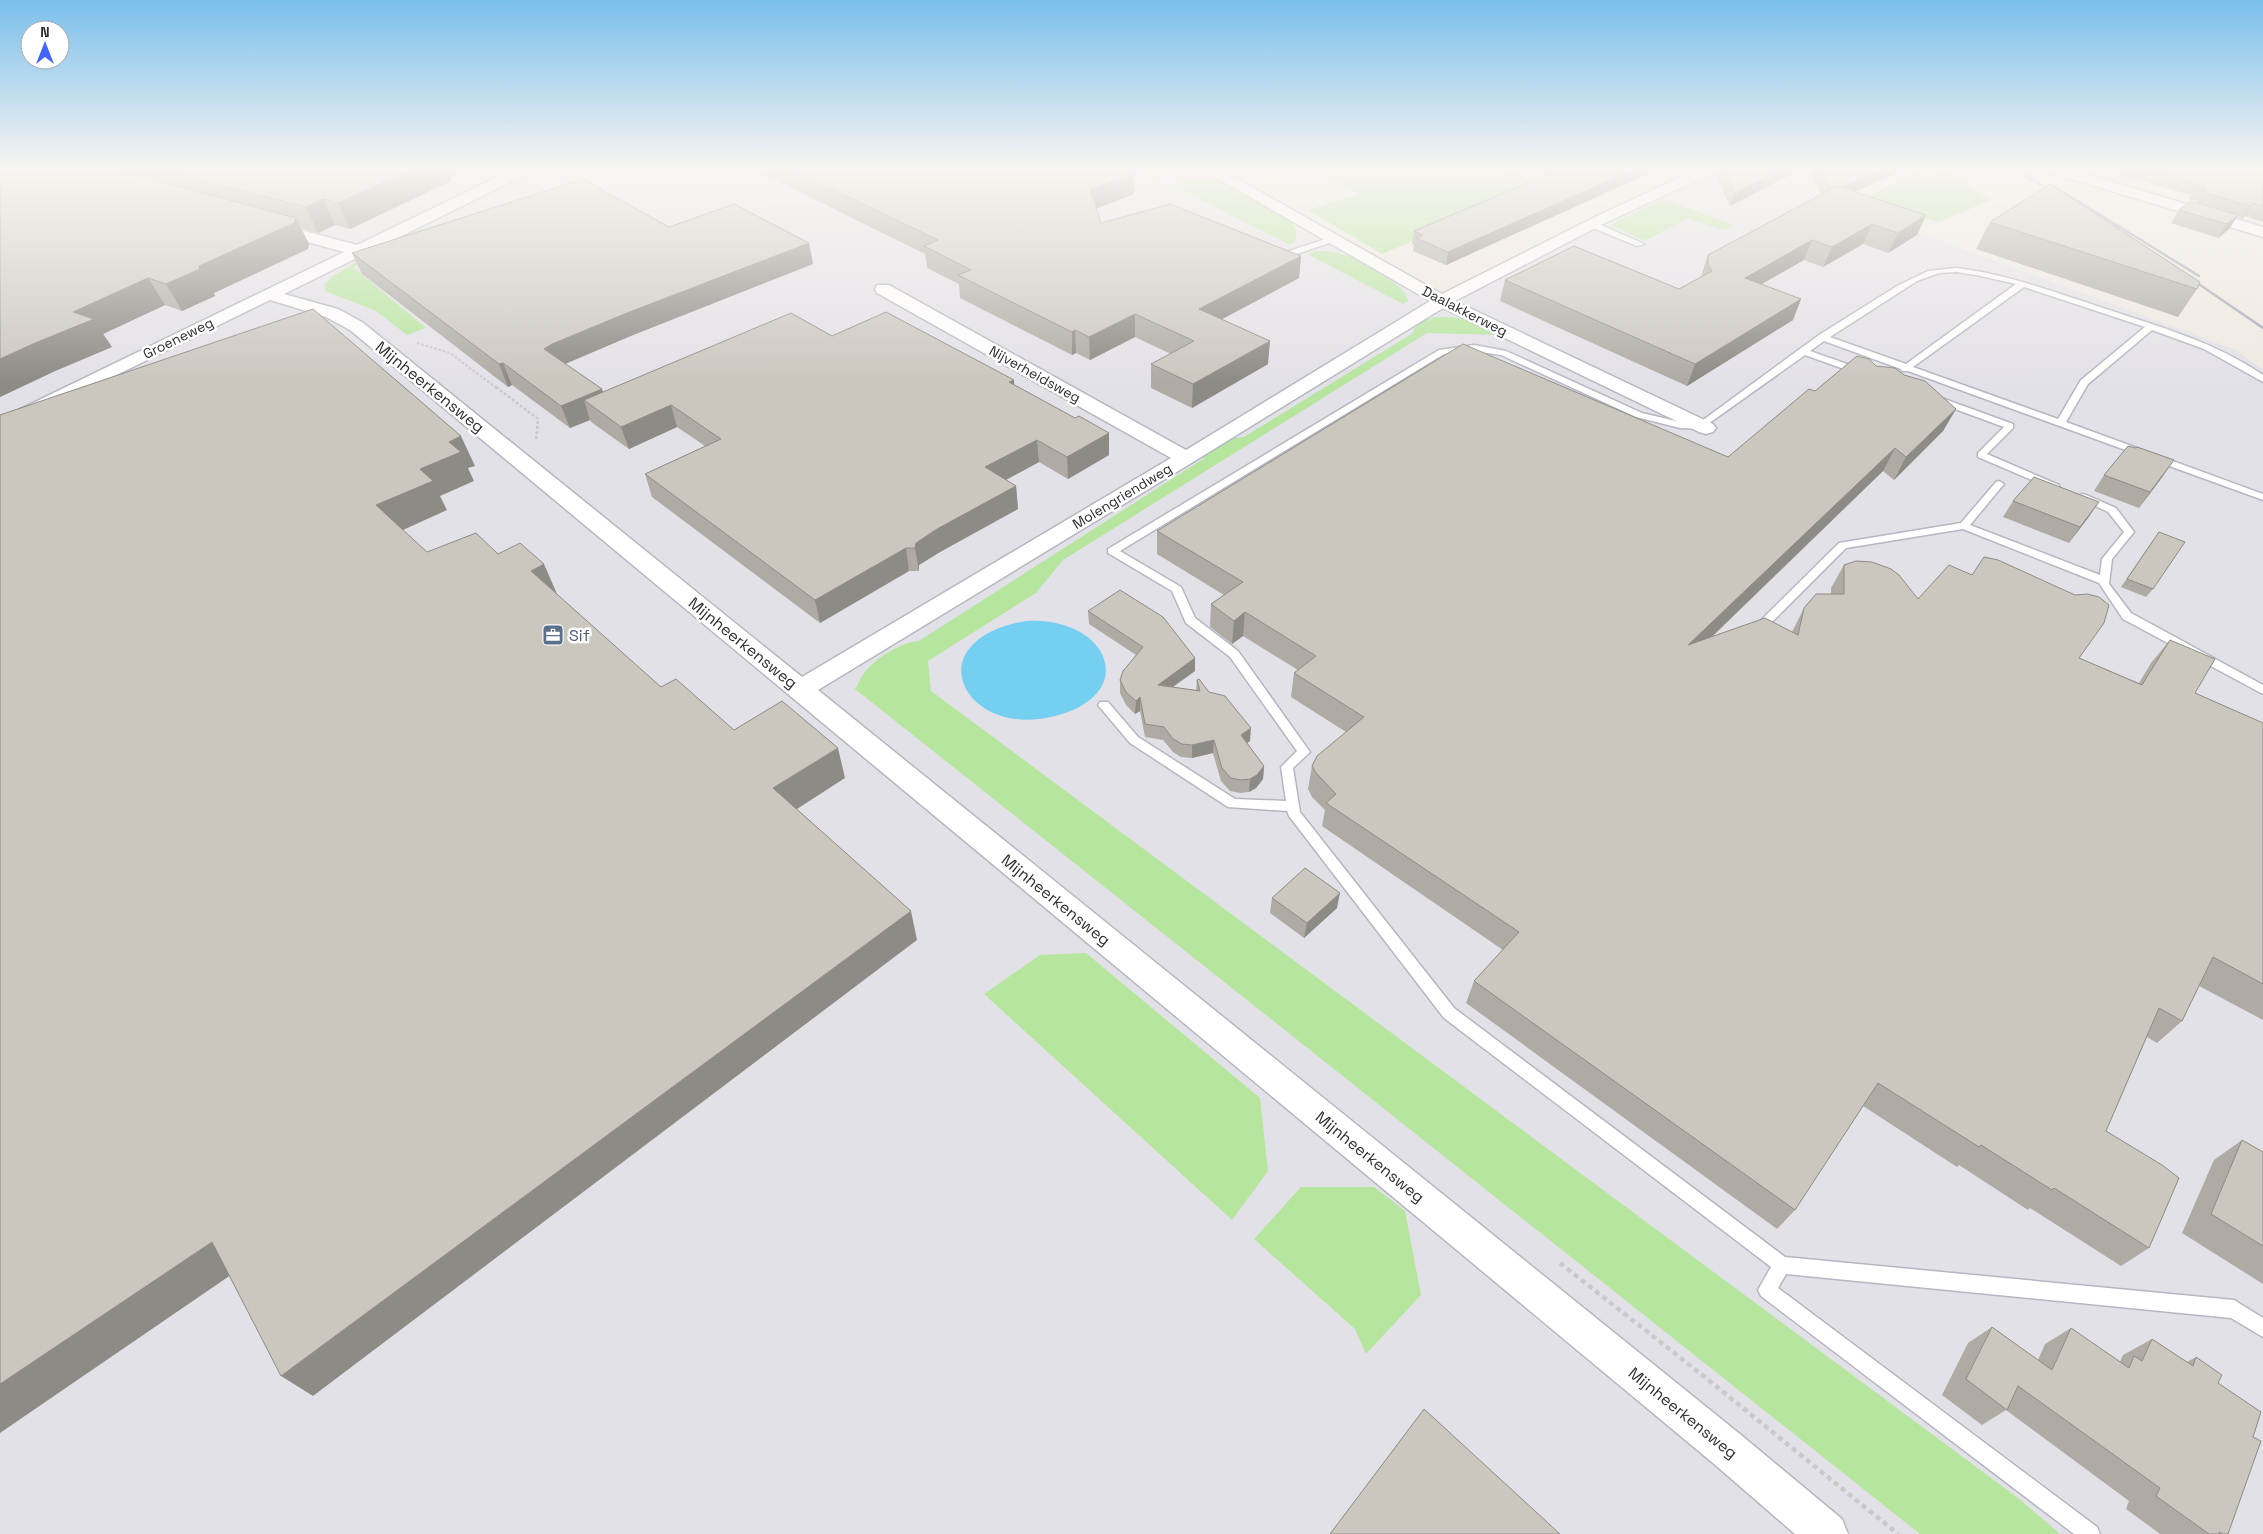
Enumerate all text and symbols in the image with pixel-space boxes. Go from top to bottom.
north arrow [20,20,70,70]
text: N [40,23,50,41]
street label: Daalakkerweg [1419,282,1511,340]
street label: Groeneweg [140,313,216,363]
street label: Mijnheerkensweg [371,337,489,437]
street label: Nijverheidsweg [986,341,1084,407]
street label: Molengriendweg [1069,459,1175,533]
street label: Mijnheerkensweg [684,593,802,693]
office icon: Sif [541,623,565,647]
place label: Sif [569,625,590,646]
street label: Mijnheerkensweg [997,850,1115,950]
street label: Mijnheerkensweg [1311,1107,1429,1207]
street label: Mijnheerkensweg [1624,1363,1742,1463]

